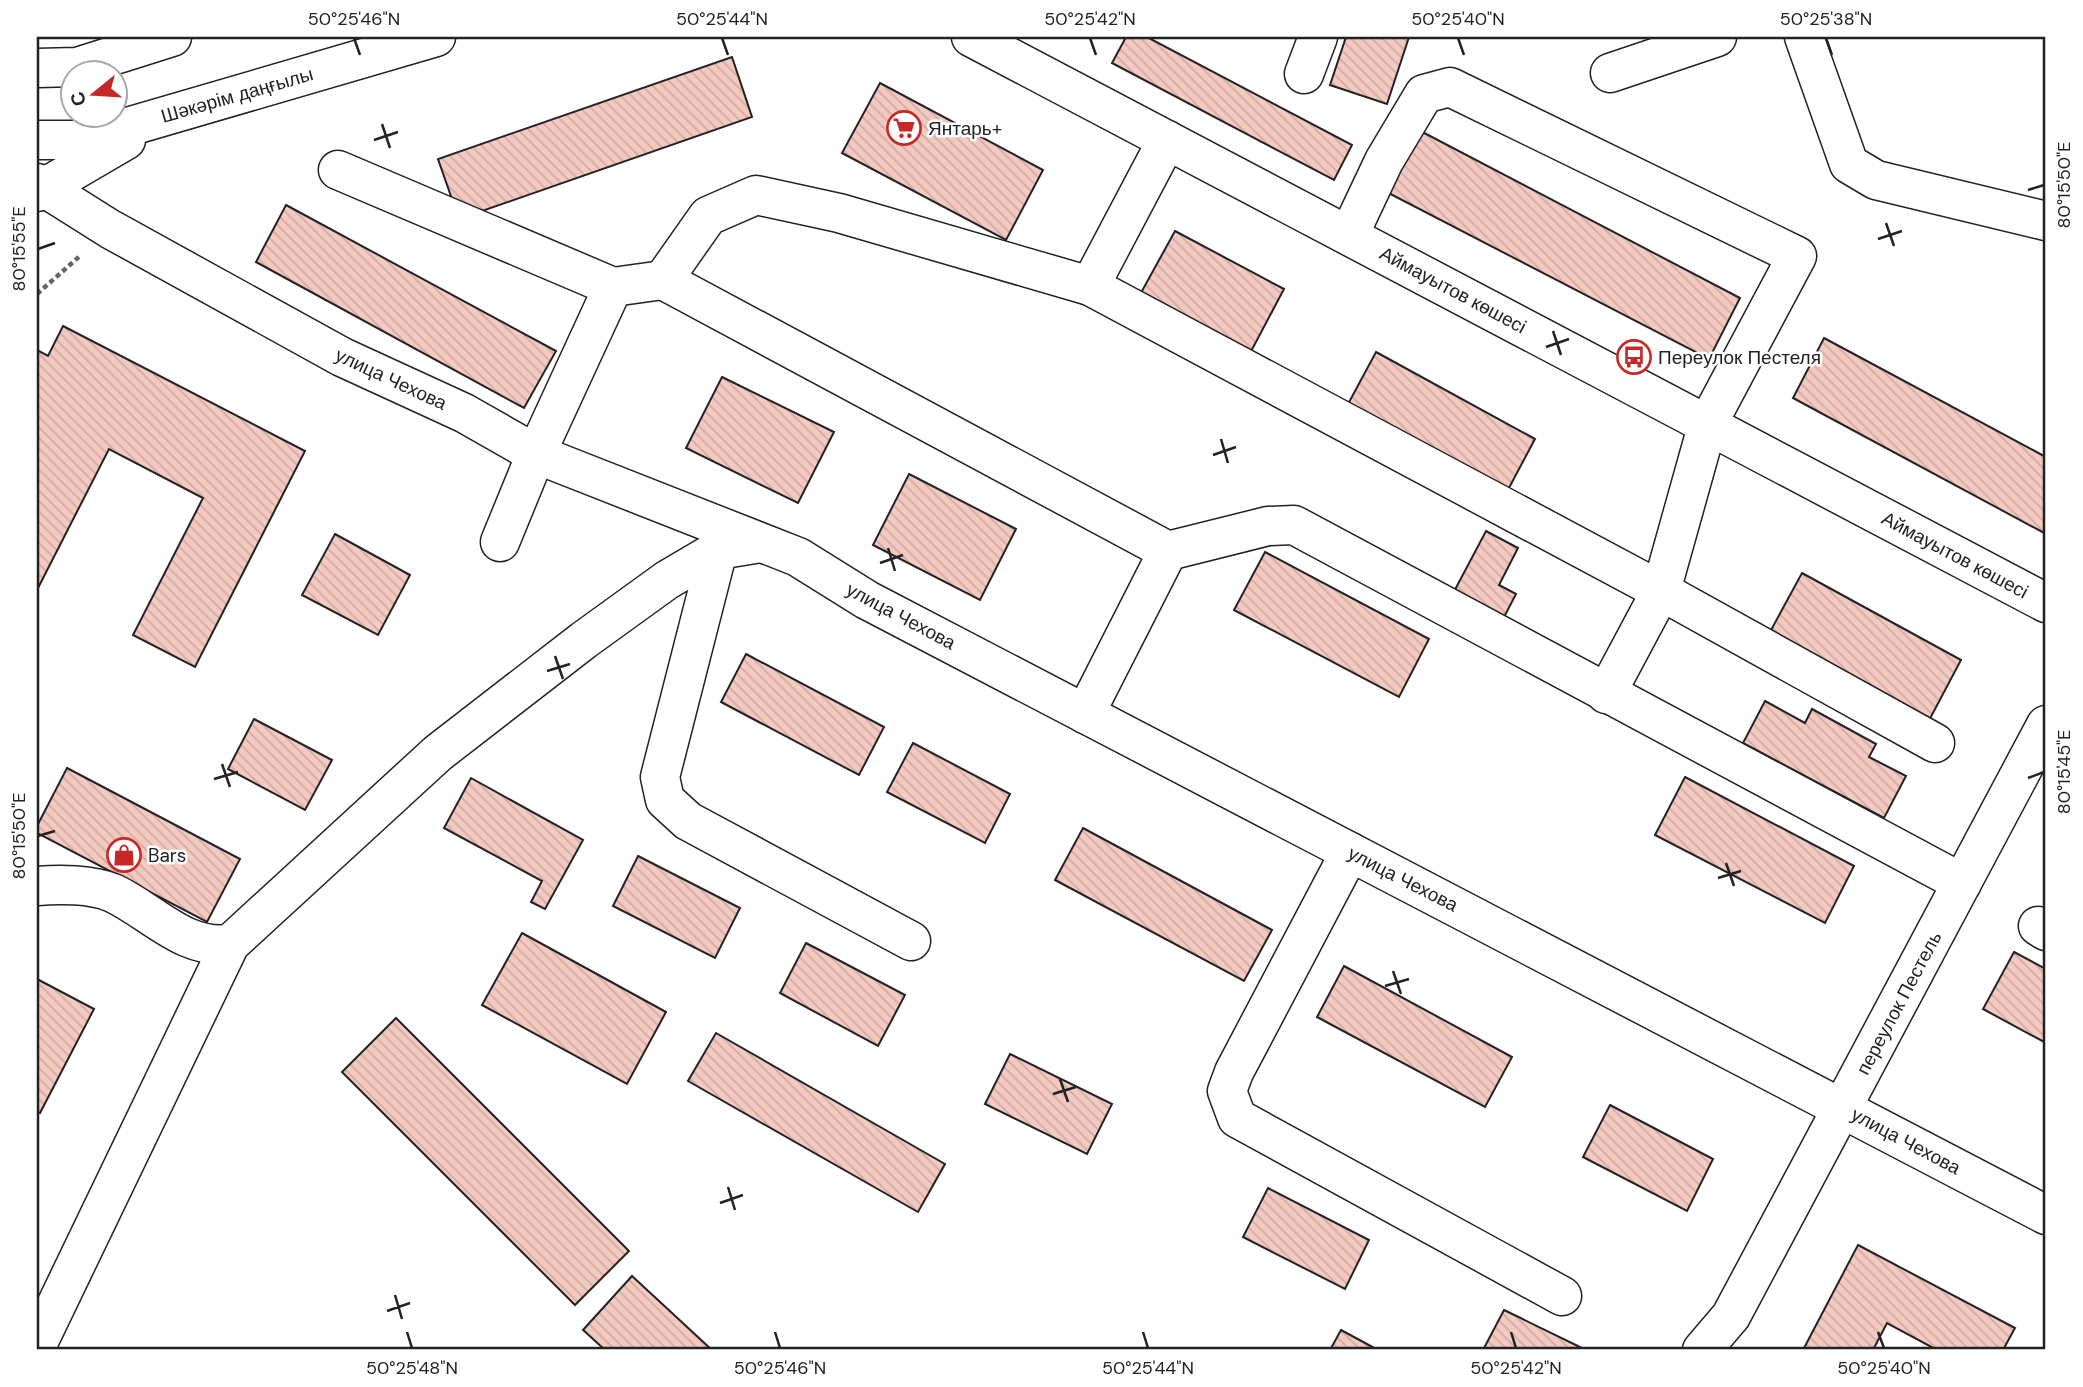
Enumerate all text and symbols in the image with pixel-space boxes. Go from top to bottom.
text: 50°25'46"N [308,7,400,31]
text: 50°25'44"N [676,7,768,31]
text: 50°25'42"N [1044,7,1136,31]
text: 50°25'40"N [1411,7,1505,31]
text: 50°25'38"N [1780,7,1872,31]
north arrow [60,60,130,130]
street label: Шәкәрім даңғылы [158,61,316,129]
text: С [64,88,92,109]
supermarket icon: Янтарь+ [885,109,923,147]
place label: Янтарь+ [928,116,1002,141]
text: 80°15'50"E [2052,142,2076,228]
text: 80°15'55"E [7,206,31,292]
street label: Аймауытов көшесі [1375,241,1531,339]
bus stop icon: Переулок Пестеля [1615,338,1653,376]
street label: улица Чехова [331,342,451,416]
place label: Переулок Пестеля [1658,345,1821,370]
street label: Аймауытов көшесі [1877,506,2033,604]
street label: улица Чехова [842,577,960,656]
text: 80°15'45"E [2052,730,2076,814]
text: 80°15'50"E [7,793,31,879]
shop icon: Bars [105,836,143,874]
street label: улица Чехова [1344,841,1463,918]
place label: Bars [148,843,186,868]
street label: переулок Пестель [1851,927,1947,1079]
street label: улица Чехова [1847,1102,1965,1181]
text: 50°25'48"N [366,1356,458,1380]
text: 50°25'46"N [734,1356,826,1380]
text: 50°25'44"N [1102,1356,1194,1380]
text: 50°25'42"N [1470,1356,1562,1380]
text: 50°25'40"N [1837,1356,1931,1380]

